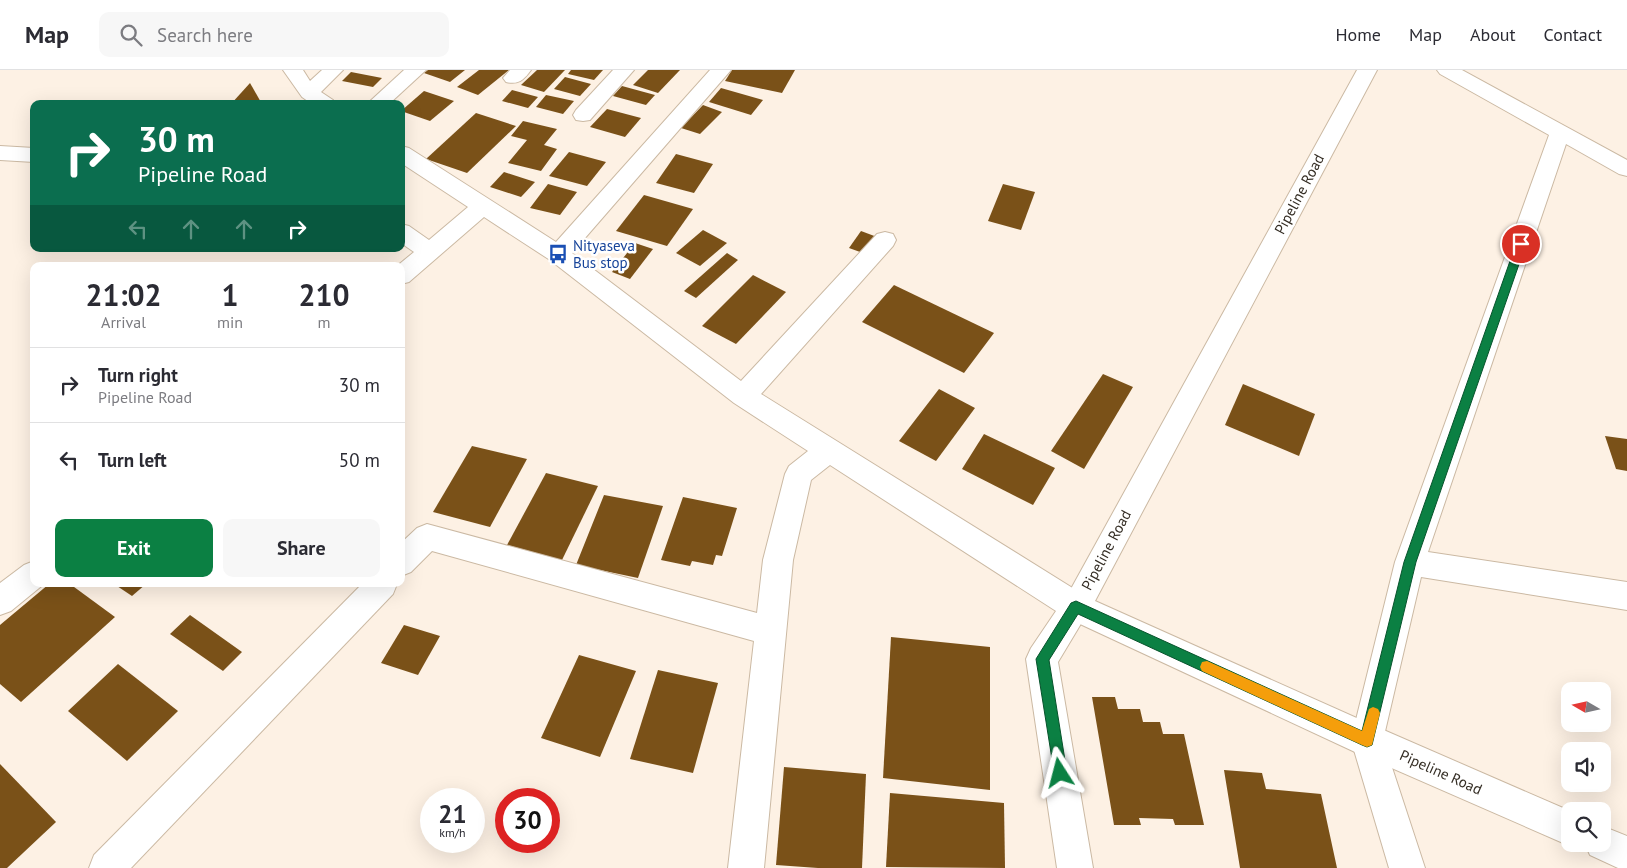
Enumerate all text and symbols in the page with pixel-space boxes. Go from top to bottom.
search box [99,12,449,57]
text: Map [25,19,69,50]
icon: search [117,21,145,49]
text: Search here [157,23,253,47]
text: Home [1335,23,1381,46]
text: Map [1409,23,1442,46]
text: About [1470,23,1516,46]
text: Contact [1544,23,1602,46]
text: 30 m [138,116,215,162]
icon: right [55,120,120,185]
street label: Pipeline Road [1270,151,1328,237]
text: Pipeline Road [138,160,267,188]
icon: left [124,215,152,243]
icon: ahead [177,215,205,243]
icon: ahead [230,215,258,243]
icon: right [283,215,311,243]
pin [1500,223,1542,265]
icon: arrive [1507,230,1535,258]
place label: Nityaseva Bus stop [573,236,635,272]
bus stop icon: Nityaseva Bus stop [547,243,569,265]
text: 21:02 [85,275,162,314]
text: 1 [222,275,239,314]
text: 210 [298,275,350,314]
text: Arrival [101,312,146,332]
text: min [217,312,243,332]
text: m [318,312,331,332]
text: Turn right [98,363,178,387]
icon: right [55,371,83,399]
text: 30 m [339,373,380,397]
text: Pipeline Road [98,387,192,407]
icon: left [55,446,83,474]
text: Turn left [98,448,167,472]
text: 50 m [339,448,380,472]
street label: Pipeline Road [1077,507,1135,593]
button: Exit [55,519,213,577]
button: Share [223,519,380,577]
north arrow [1561,682,1611,732]
map controls [1561,682,1611,852]
button: sound [1561,742,1611,792]
street label: Pipeline Road [1397,745,1485,799]
position arrow [1033,746,1085,798]
speed limit sign: 30 [495,788,560,853]
text: 21 [438,798,467,830]
button: search [1561,802,1611,852]
text: km/h [439,825,466,840]

